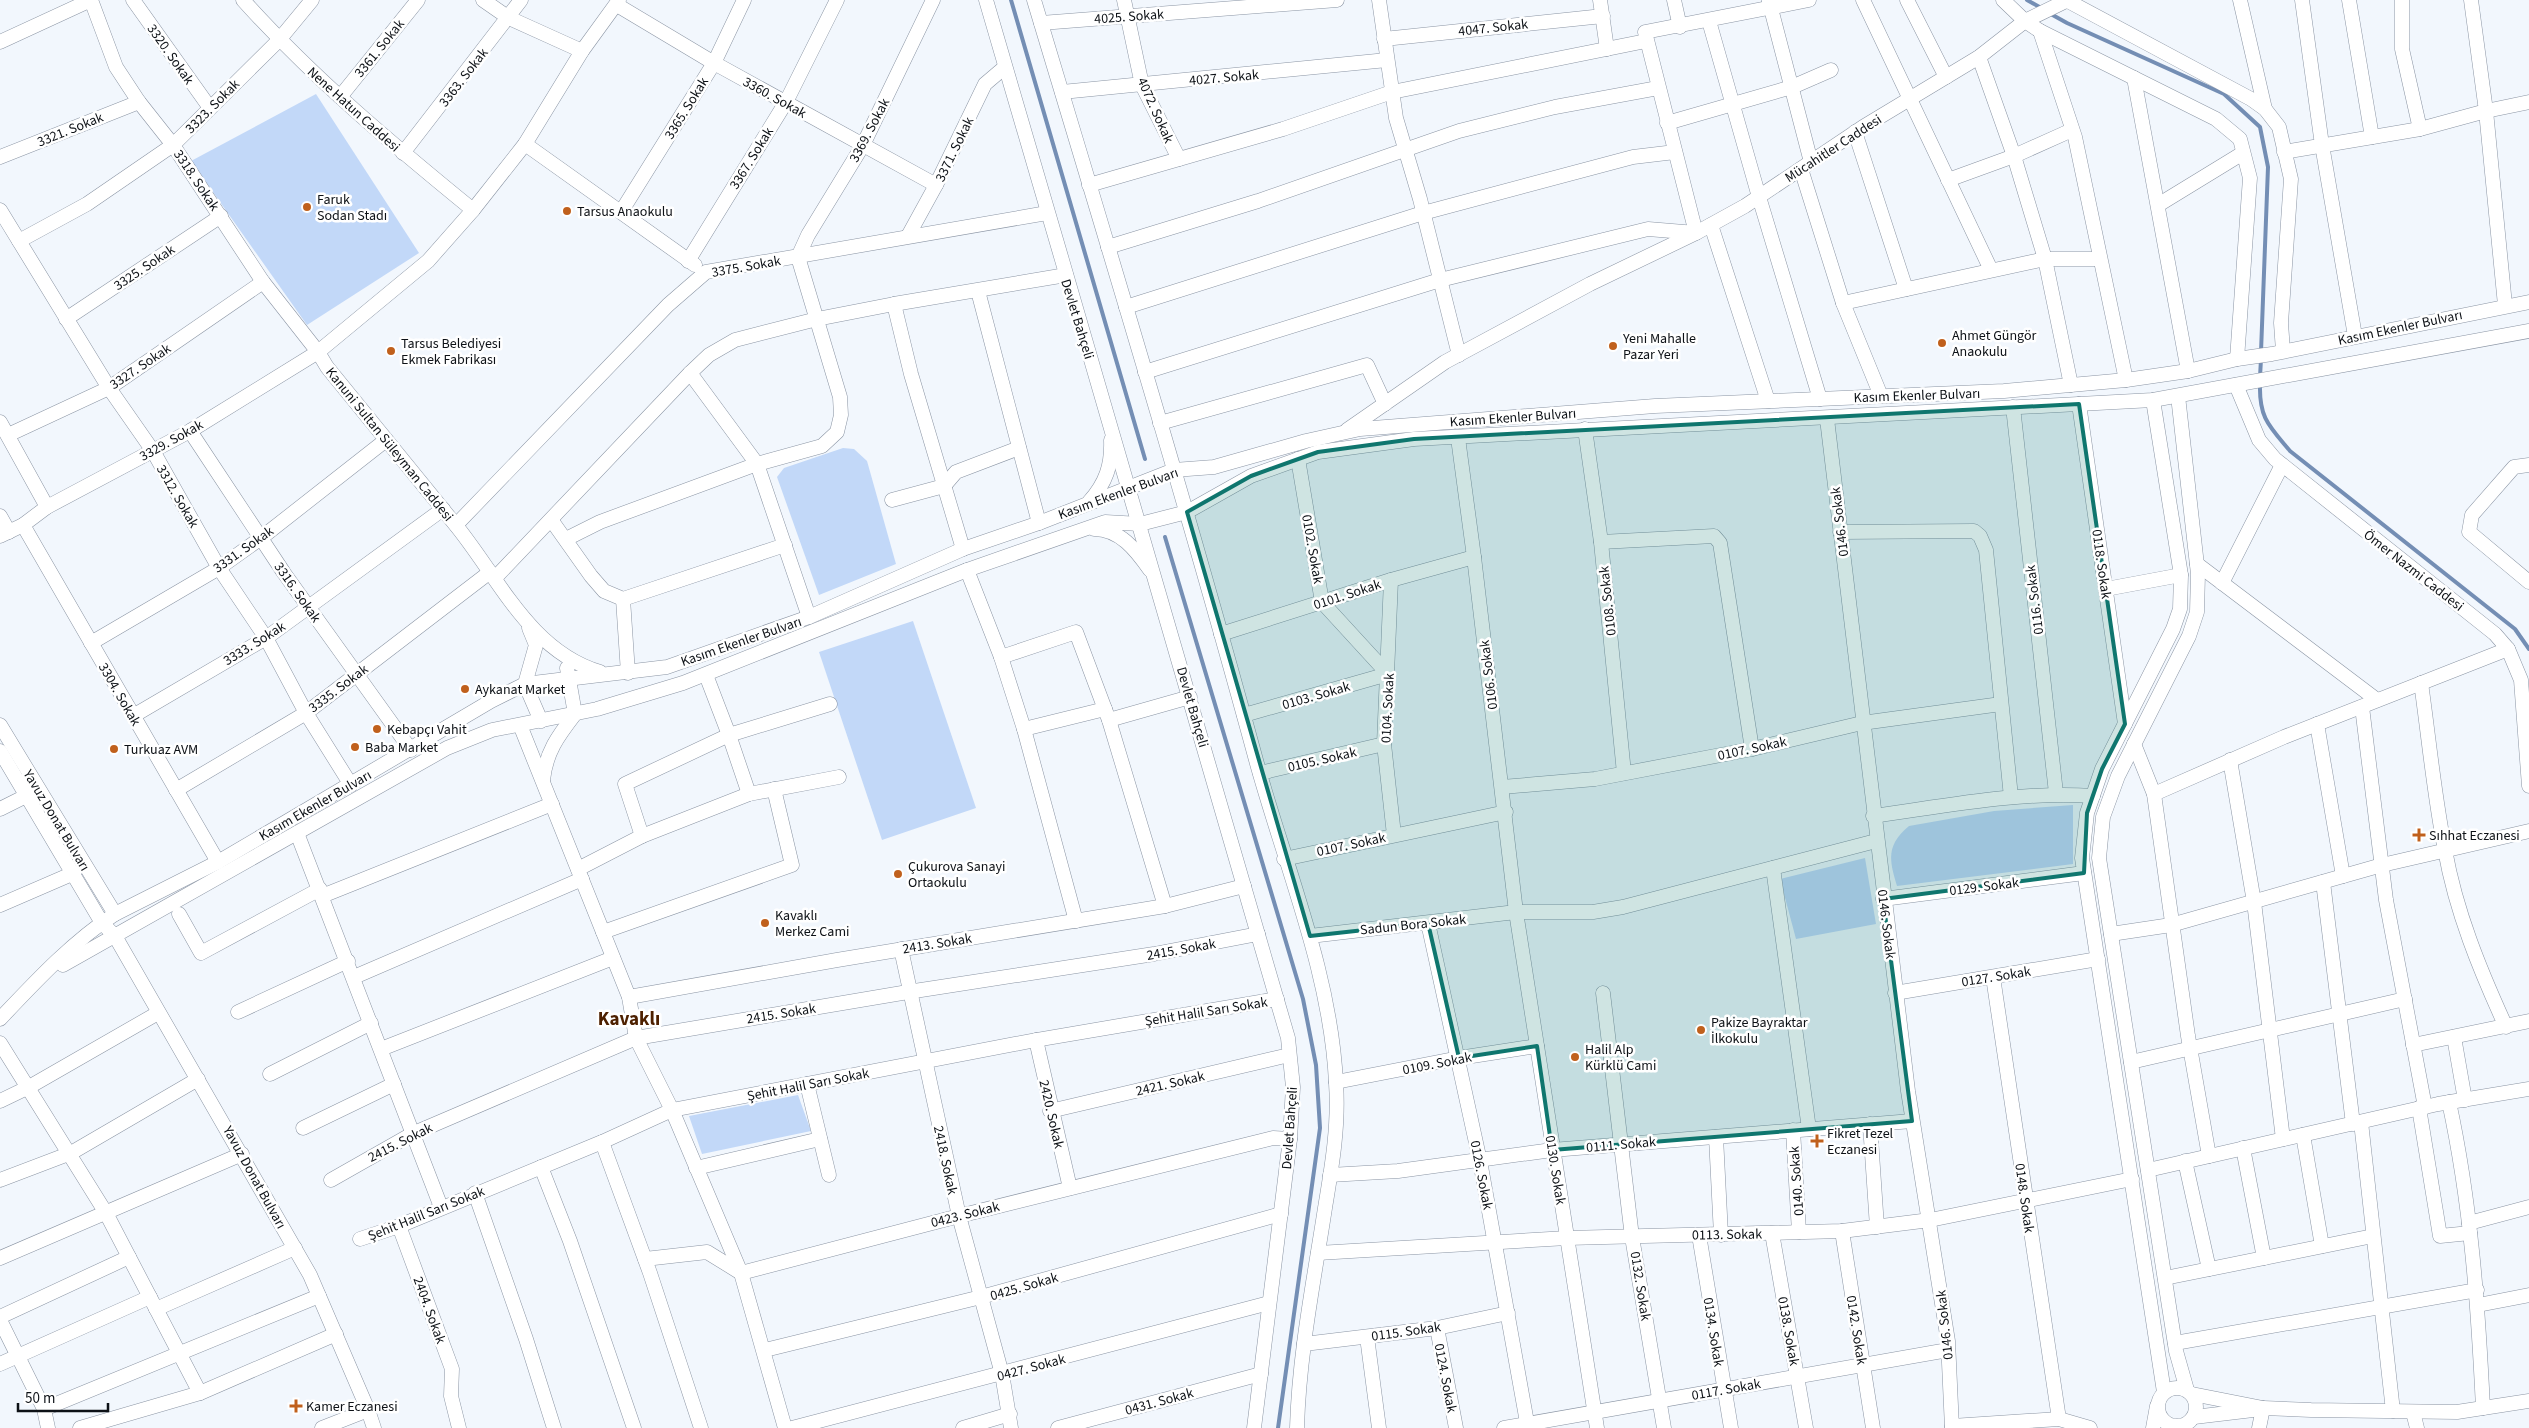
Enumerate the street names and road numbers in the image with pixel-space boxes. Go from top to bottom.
street label: 4025. Sokak [1093,5,1165,29]
street label: 4047. Sokak [1457,14,1529,42]
street label: 3361. Sokak [350,15,410,82]
street label: 3320. Sokak [142,20,198,89]
street label: 3363. Sokak [434,44,493,111]
street label: Nene Hatun Caddesi [302,62,404,157]
street label: 4027. Sokak [1188,65,1260,91]
street label: 3360. Sokak [739,72,810,124]
street label: 3365. Sokak [660,74,714,143]
street label: 4072. Sokak [1132,74,1178,146]
street label: 3323. Sokak [181,75,245,139]
street label: 3369. Sokak [845,95,895,166]
street label: 3321. Sokak [34,108,107,152]
street label: Mücahitler Caddesi [1781,110,1886,188]
street label: 3371. Sokak [931,114,979,185]
street label: 3367. Sokak [725,124,779,193]
street label: 3318. Sokak [168,146,224,215]
street label: 3325. Sokak [110,240,179,296]
street label: 3375. Sokak [710,251,782,283]
street label: Devlet Bahçeli [1055,277,1099,362]
street label: Kasım Ekenler Bulvarı [2336,305,2464,351]
street label: 3327. Sokak [106,339,175,395]
street label: Kanuni Sultan Süleyman Caddesi [321,363,458,526]
street label: Kasım Ekenler Bulvarı [1853,384,1981,408]
street label: Kasım Ekenler Bulvarı [1449,404,1577,432]
street label: 3329. Sokak [136,415,207,467]
street label: 3312. Sokak [151,461,203,532]
street label: Kasım Ekenler Bulvarı [1055,463,1181,525]
street label: 0146. Sokak [1826,486,1854,558]
street label: 0102. Sokak [1296,513,1328,585]
street label: 3331. Sokak [209,522,278,578]
street label: Ömer Nazmi Caddesi [2359,525,2468,616]
street label: 0118. Sokak [2086,528,2116,600]
street label: 3316. Sokak [269,558,325,627]
street label: 0116. Sokak [2021,564,2049,636]
street label: 0108. Sokak [1594,565,1622,637]
street label: 0101. Sokak [1311,575,1384,615]
street label: Kasım Ekenler Bulvarı [678,612,805,672]
street label: 3333. Sokak [220,617,290,671]
street label: 0106. Sokak [1475,639,1503,711]
street label: 3304. Sokak [93,659,145,730]
street label: 3335. Sokak [305,660,373,718]
street label: Devlet Bahçeli [1171,665,1213,750]
street label: 0104. Sokak [1376,673,1400,744]
street label: 0103. Sokak [1280,677,1353,715]
street label: 0107. Sokak [1716,732,1789,766]
street label: 0105. Sokak [1286,742,1359,778]
street label: Yavuz Donat Bulvarı [17,765,94,875]
street label: Kasım Ekenler Bulvarı [256,766,375,846]
street label: 0107. Sokak [1315,828,1388,862]
street label: 0129. Sokak [1948,873,2020,901]
street label: 0146. Sokak [1872,888,1900,960]
street label: Sadun Bora Sokak [1359,909,1467,941]
street label: 2413. Sokak [901,929,973,959]
street label: 2415. Sokak [1145,934,1217,966]
street label: 0127. Sokak [1960,962,2032,992]
street label: Şehit Halil Sarı Sokak [1143,992,1269,1032]
street label: 2415. Sokak [745,999,817,1029]
street label: 0109. Sokak [1401,1047,1473,1080]
street label: Şehit Halil Sarı Sokak [745,1063,871,1107]
street label: 2421. Sokak [1134,1066,1207,1102]
street label: 2420. Sokak [1033,1078,1069,1151]
street label: Devlet Bahçeli [1277,1086,1303,1170]
street label: 2415. Sokak [365,1118,436,1168]
street label: Yavuz Donat Bulvarı [217,1121,291,1233]
street label: 2418. Sokak [928,1124,962,1197]
street label: 0111. Sokak [1585,1132,1657,1158]
street label: 0130. Sokak [1540,1134,1570,1206]
street label: 0126. Sokak [1465,1139,1498,1211]
street label: 0140. Sokak [1785,1145,1809,1217]
street label: 0148. Sokak [2009,1162,2039,1234]
street label: Şehit Halil Sarı Sokak [365,1181,488,1246]
street label: 0423. Sokak [929,1197,1002,1233]
street label: 0113. Sokak [1692,1224,1762,1246]
street label: 0132. Sokak [1625,1250,1655,1322]
street label: 0425. Sokak [988,1268,1061,1306]
street label: 2404. Sokak [408,1274,450,1347]
street label: 0146. Sokak [1931,1289,1959,1361]
street label: 0142. Sokak [1841,1294,1871,1366]
street label: 0138. Sokak [1772,1295,1804,1367]
street label: 0134. Sokak [1698,1296,1728,1368]
street label: 0115. Sokak [1370,1317,1442,1347]
street label: 0124. Sokak [1429,1342,1462,1414]
street label: 0427. Sokak [995,1349,1068,1387]
street label: 0117. Sokak [1690,1374,1762,1406]
street label: 0431. Sokak [1123,1383,1196,1421]

